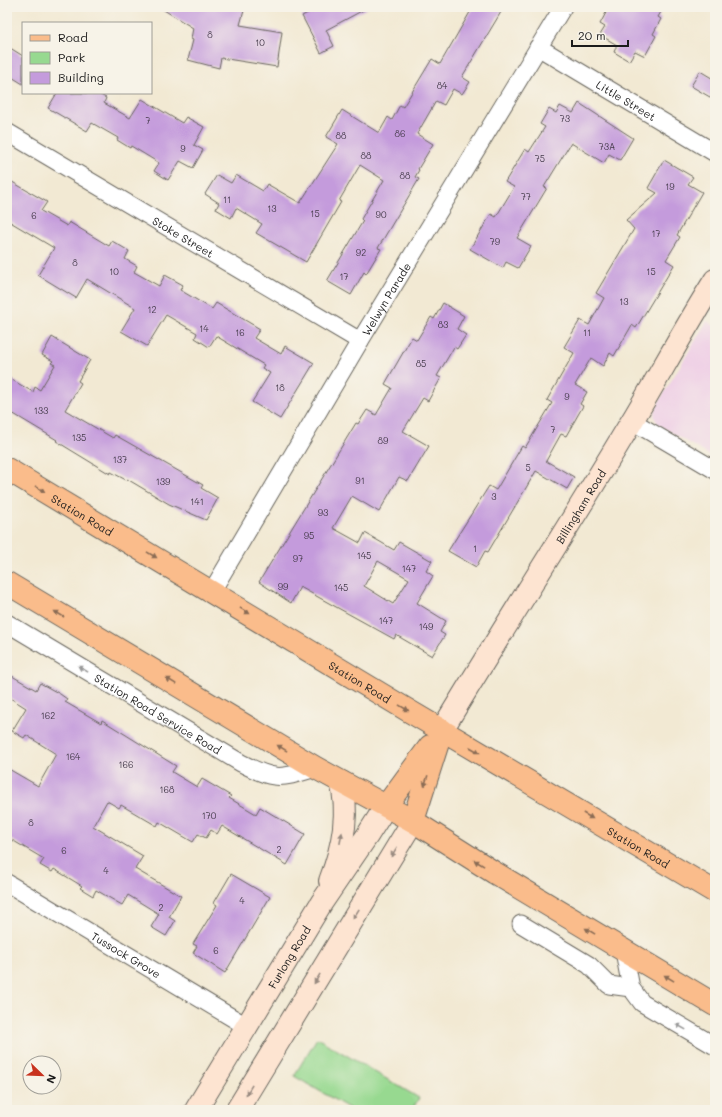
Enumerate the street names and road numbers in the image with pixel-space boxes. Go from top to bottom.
street label: Little Street [594,76,659,124]
street label: Stoke Street [150,212,217,261]
street label: Welwyn Parade [358,259,414,338]
street label: Billingham Road [552,466,609,546]
street label: Station Road [49,490,116,539]
street label: Station Road [326,657,394,706]
street label: Station Road Service Road [92,670,224,757]
street label: Station Road [605,823,672,871]
street label: Furlong Road [264,923,313,991]
street label: Tussock Grove [89,928,164,981]

